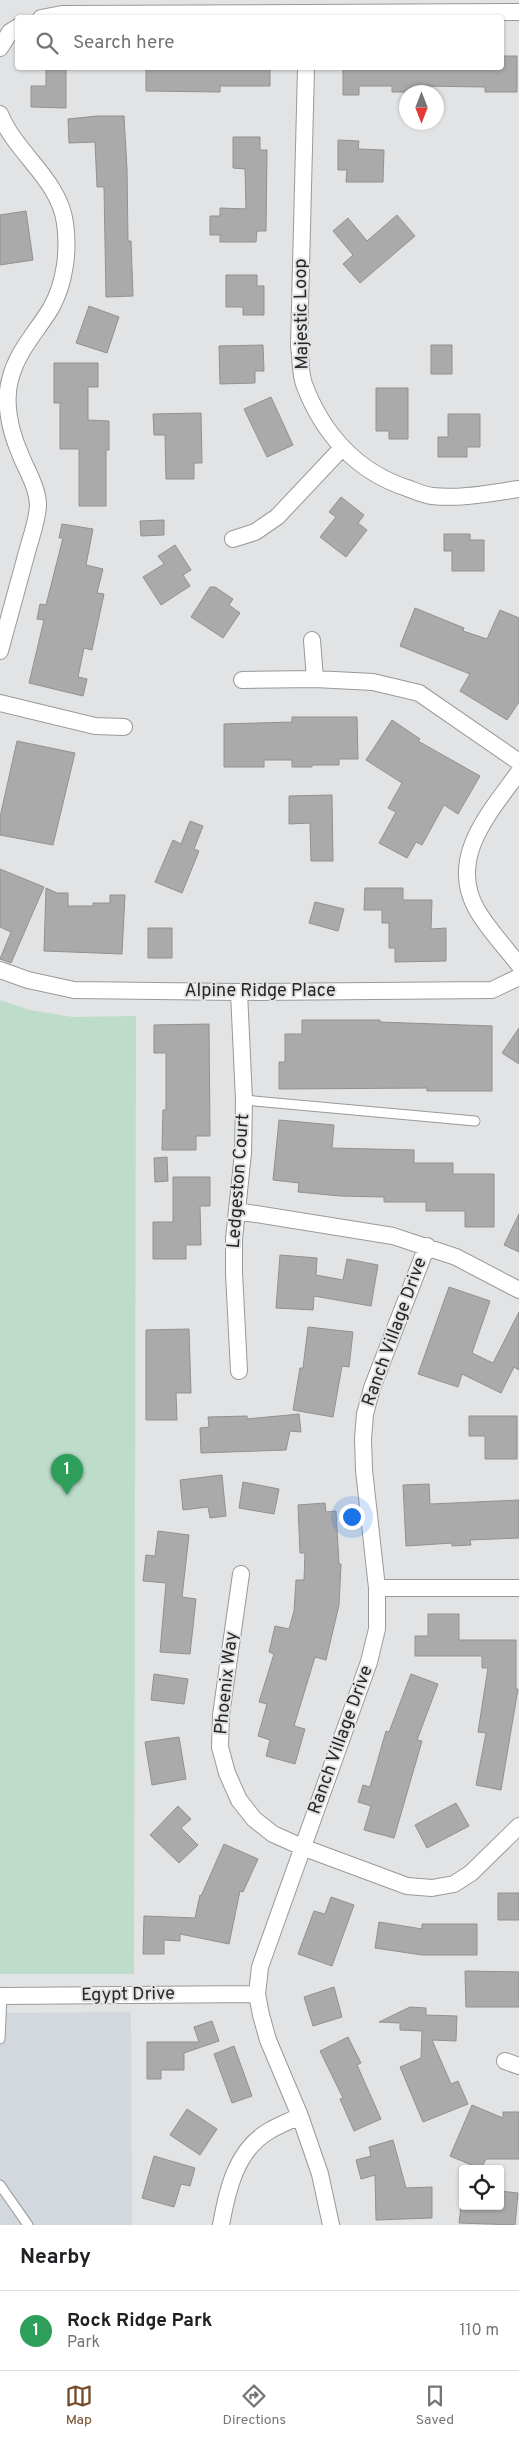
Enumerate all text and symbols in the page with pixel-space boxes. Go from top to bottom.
search box [15,15,504,70]
icon: search [33,29,61,57]
text: Search here [73,31,175,55]
north arrow [399,85,444,130]
street label: Majestic Loop [290,258,314,370]
street label: Alpine Ridge Place [184,980,336,1003]
street label: Ledgeston Court [223,1113,255,1249]
street label: Ranch Village Drive [357,1254,433,1410]
pin: 1 [51,1454,83,1495]
your location [339,1504,365,1530]
street label: Phoenix Way [210,1630,244,1736]
street label: Ranch Village Drive [303,1662,379,1818]
street label: Egypt Drive [81,1983,175,2007]
map controls [459,2165,504,2210]
button: locate [459,2165,504,2210]
text: Nearby [20,2244,91,2271]
text: Rock Ridge Park [67,2309,212,2333]
text: 1 [33,2321,39,2341]
text: 110 m [459,2321,499,2341]
text: Park [67,2333,100,2353]
tab: Map [65,2382,93,2429]
tab: Directions [222,2382,286,2429]
tab: Saved [416,2382,454,2429]

